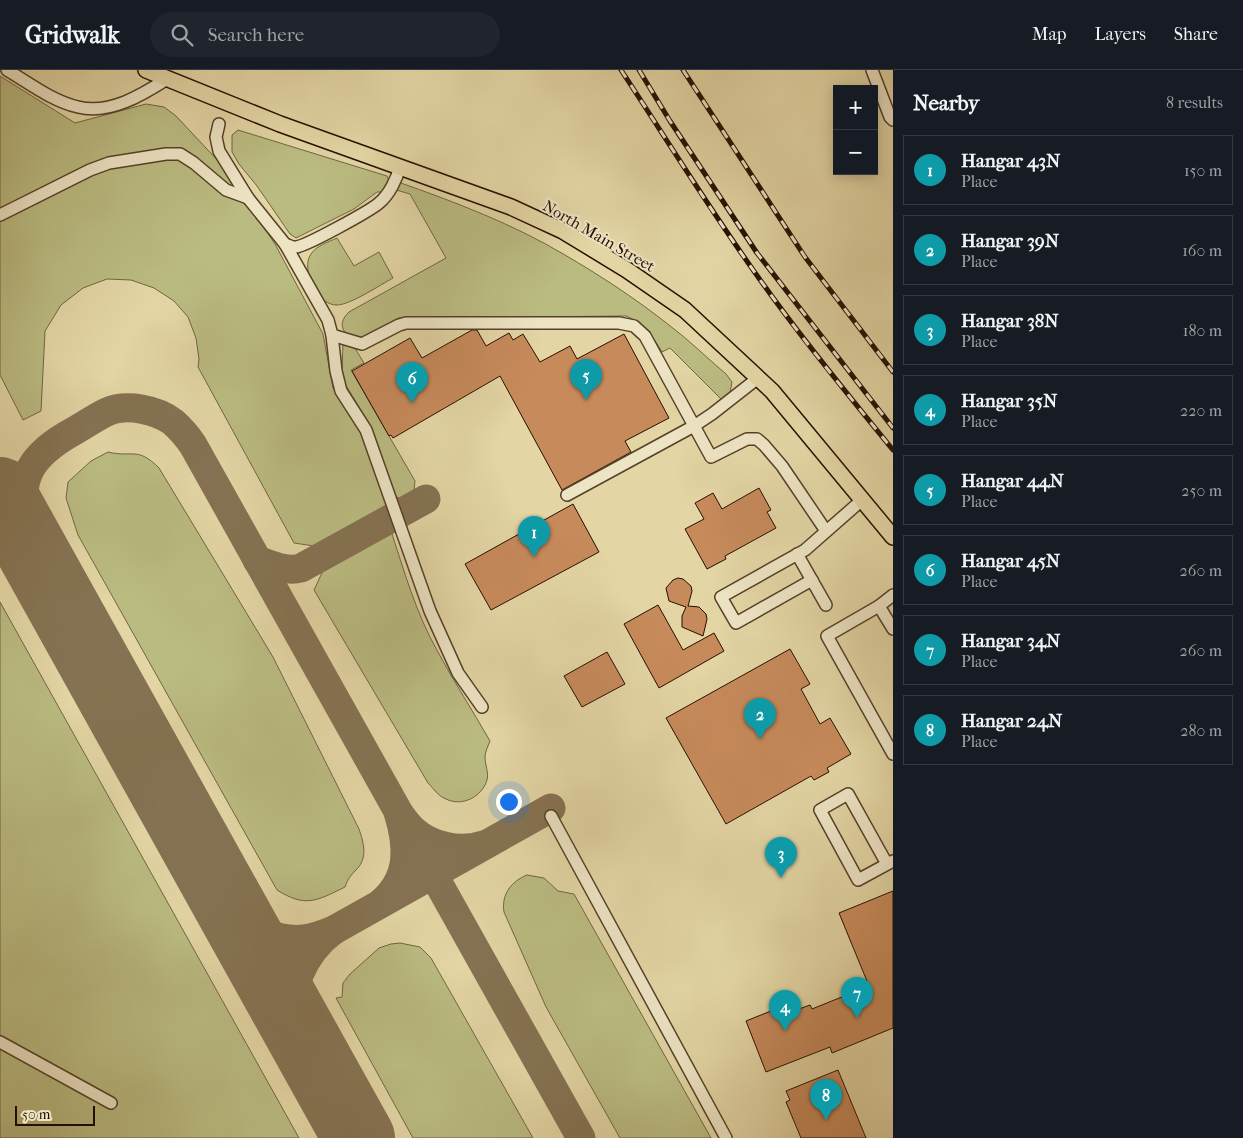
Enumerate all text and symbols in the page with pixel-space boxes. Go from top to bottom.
search box [150,12,500,57]
text: Gridwalk [25,21,120,49]
icon: search [168,21,196,49]
text: Search here [208,24,304,46]
text: Map [1032,24,1066,45]
text: Layers [1094,24,1146,45]
text: Share [1174,24,1218,45]
map controls [833,85,878,175]
button: + [833,85,878,130]
text: Nearby [913,91,979,115]
text: 8 results [1166,93,1223,112]
button: − [833,130,878,175]
text: Hangar 43N [961,150,1060,172]
text: 1 [927,161,933,180]
text: 150 m [1184,161,1222,180]
text: Place [961,172,997,191]
street label: North Main Street [539,196,659,276]
text: Hangar 39N [961,230,1059,252]
text: 2 [926,241,934,260]
text: 160 m [1182,241,1222,260]
text: Place [961,252,997,271]
text: Hangar 38N [961,310,1059,332]
text: 3 [927,321,933,340]
text: 180 m [1183,321,1222,340]
text: Place [961,332,997,351]
pin: 5 [570,359,602,400]
pin: 6 [396,362,428,403]
text: Hangar 35N [961,390,1057,412]
text: 4 [925,401,935,420]
text: 220 m [1180,401,1222,420]
text: Place [961,412,997,431]
text: Hangar 44N [961,470,1064,492]
text: 5 [927,481,933,500]
text: 250 m [1181,481,1222,500]
text: Place [961,492,997,511]
pin: 1 [518,516,550,557]
text: Hangar 45N [961,550,1060,572]
text: 6 [926,561,934,580]
text: 260 m [1180,561,1222,580]
text: Place [961,572,997,591]
text: Hangar 34N [961,630,1060,652]
text: 7 [926,641,934,660]
text: 260 m [1180,641,1222,660]
text: Place [961,652,997,671]
pin: 2 [744,698,776,739]
text: Hangar 24N [961,710,1062,732]
text: 8 [926,721,934,740]
text: 280 m [1180,721,1222,740]
text: Place [961,732,997,751]
your location [496,789,522,815]
pin: 3 [765,837,797,878]
pin: 7 [841,977,873,1018]
pin: 4 [769,990,801,1031]
pin: 8 [810,1079,842,1120]
scale bar [15,1103,95,1126]
text: 50 m [22,1106,50,1123]

